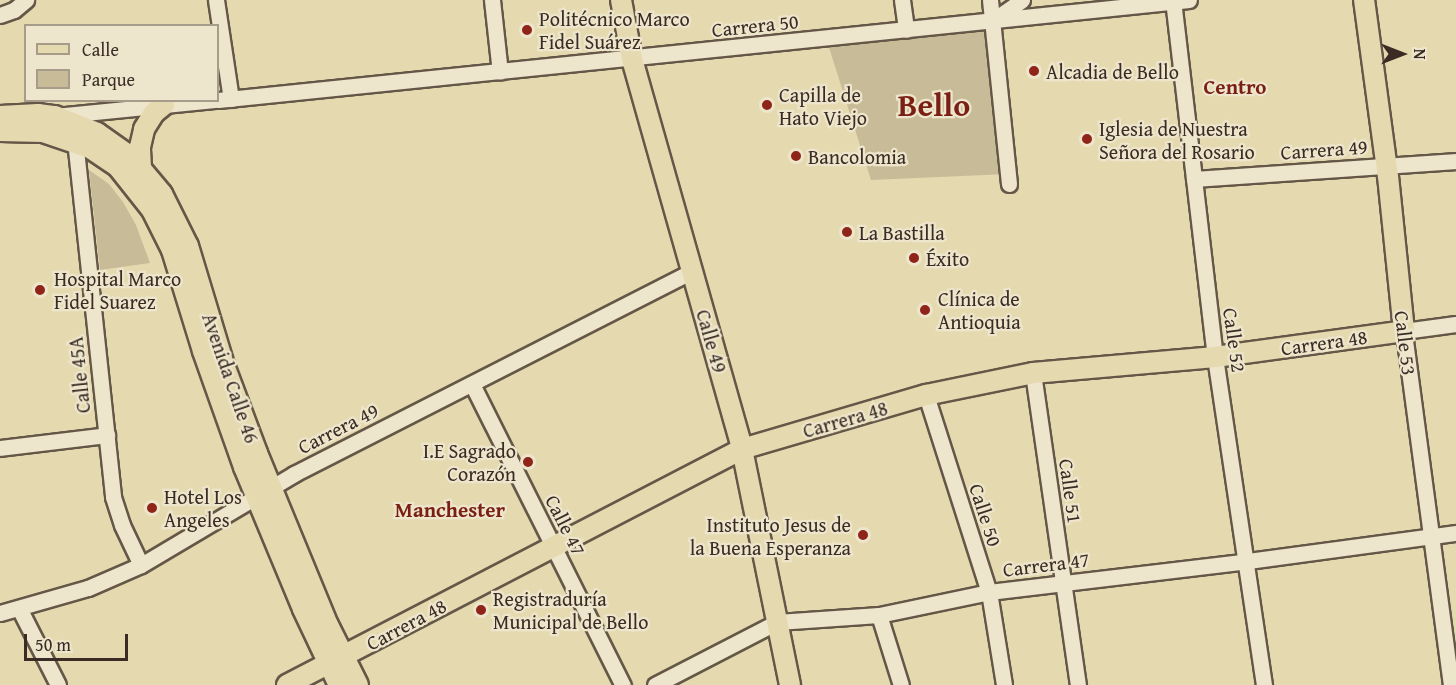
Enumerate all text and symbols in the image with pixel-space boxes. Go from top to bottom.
place label: Politécnico Marco Fidel Suárez [539,6,690,53]
street label: Carrera 50 [710,9,800,41]
marker: Politécnico Marco Fidel Suárez [520,23,534,37]
legend [24,24,219,102]
north arrow [1372,24,1432,84]
text: Calle [82,36,119,63]
text: N [1408,49,1432,59]
place label: Alcadia de Bello [1046,59,1179,83]
marker: Alcadia de Bello [1027,64,1041,78]
text: Parque [82,66,135,93]
district label: Centro [1203,74,1267,100]
place label: Capilla de Hato Viejo [779,82,867,129]
district label: Bello [898,86,970,124]
marker: Capilla de Hato Viejo [760,98,774,112]
place label: Iglesia de Nuestra Señora del Rosario [1099,116,1255,163]
marker: Iglesia de Nuestra Señora del Rosario [1080,132,1094,146]
street label: Carrera 49 [1280,134,1368,164]
place label: Bancolomia [808,144,906,168]
marker: Bancolomia [789,149,803,163]
place label: La Bastilla [859,220,945,244]
marker: La Bastilla [840,225,854,239]
place label: Éxito [926,246,969,270]
marker: Éxito [907,251,921,265]
place label: Hospital Marco Fidel Suarez [54,266,181,313]
marker: Hospital Marco Fidel Suarez [31,281,49,299]
place label: Clínica de Antioquia [938,286,1021,333]
marker: Clínica de Antioquia [916,301,934,319]
street label: Calle 52 [1219,306,1251,374]
street label: Calle 49 [692,307,732,375]
street label: Calle 53 [1390,309,1422,377]
street label: Avenida Calle 46 [198,310,264,446]
street label: Carrera 48 [1279,324,1369,360]
street label: Calle 45A [63,336,95,414]
street label: Carrera 48 [800,395,890,443]
street label: Carrera 49 [294,398,382,458]
place label: I.E Sagrado Corazón [423,438,516,485]
marker: I.E Sagrado Corazón [521,455,535,469]
street label: Calle 51 [1055,457,1087,525]
street label: Calle 50 [965,481,1007,549]
place label: Hotel Los Angeles [164,484,242,531]
street label: Calle 47 [541,491,591,559]
district label: Manchester [395,497,505,523]
marker: Hotel Los Angeles [145,501,159,515]
place label: Instituto Jesus de la Buena Esperanza [690,512,851,559]
marker: Instituto Jesus de la Buena Esperanza [856,528,870,542]
street label: Carrera 47 [1001,547,1091,581]
place label: Registraduría Municipal de Bello [493,586,648,633]
street label: Carrera 48 [362,593,450,655]
marker: Registraduría Municipal de Bello [474,603,488,617]
scale bar [27,622,130,660]
text: 50 m [35,631,71,658]

